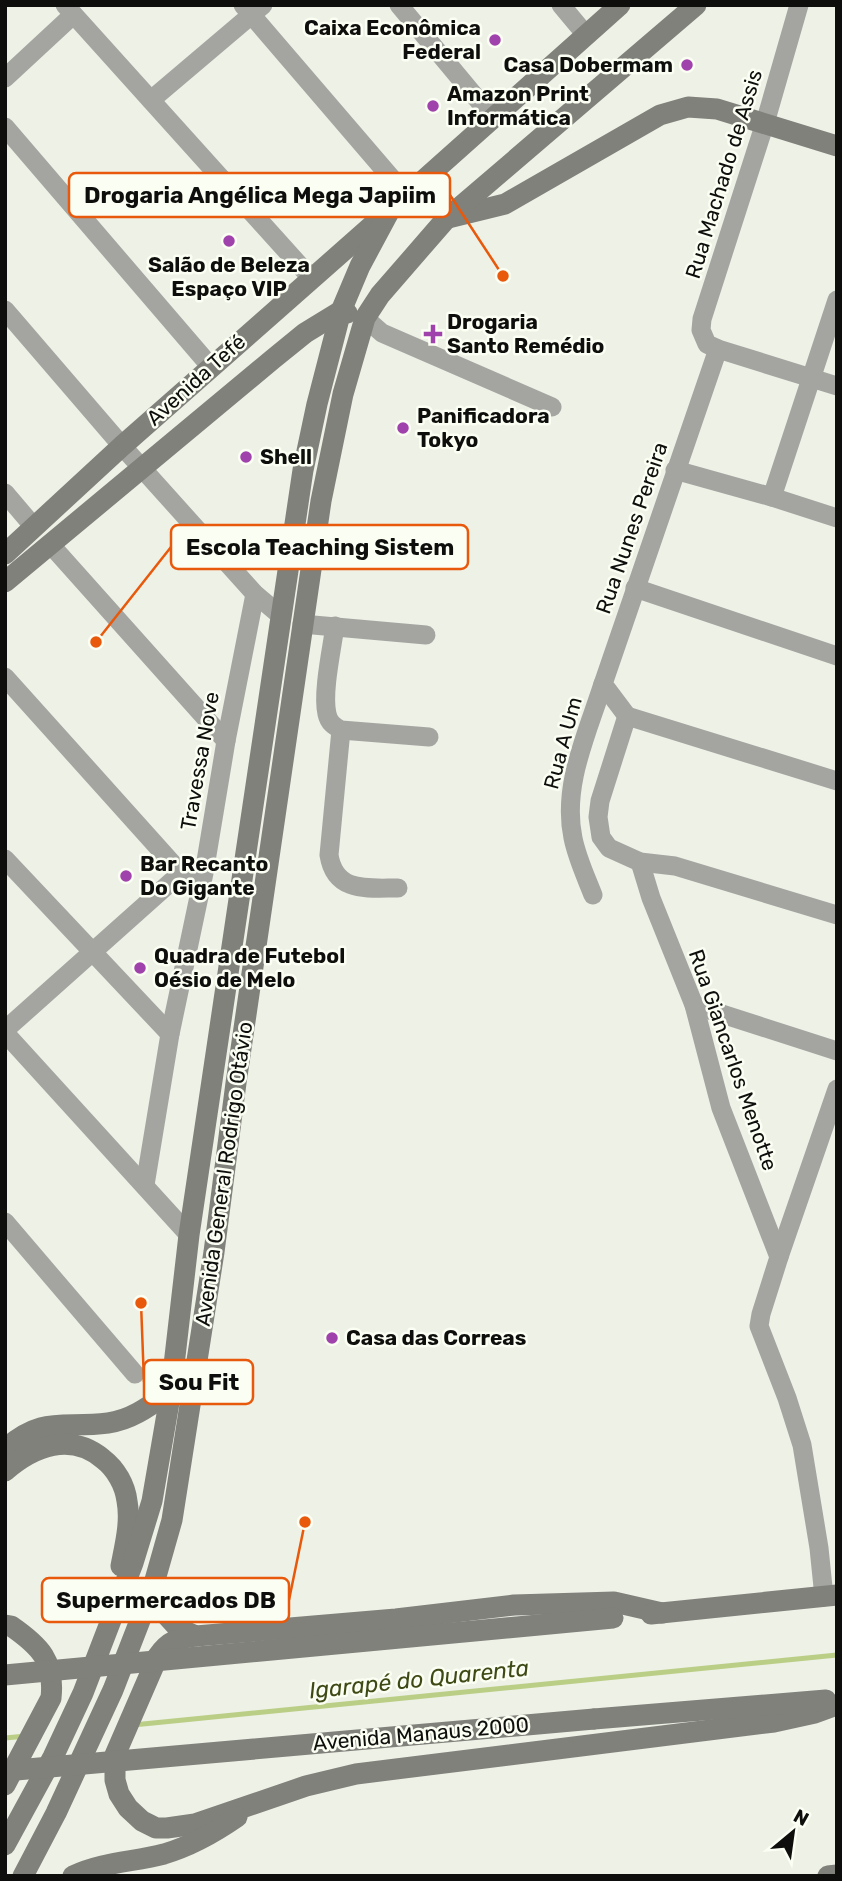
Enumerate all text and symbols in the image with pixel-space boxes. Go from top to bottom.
place label: Caixa Econômica Federal [304,15,481,64]
marker: Caixa Econômica Federal [487,32,503,48]
place label: Casa Dobermam [503,52,673,77]
marker: Casa Dobermam [679,57,695,73]
street label: Rua Machado de Assis [680,66,767,281]
place label: Amazon Print Informática [447,81,589,130]
marker: Amazon Print Informática [425,98,441,114]
callout: Drogaria Angélica Mega Japiim [69,173,450,217]
text: Drogaria Angélica Mega Japiim [84,181,436,209]
marker: Salão de Beleza Espaço VIP [221,233,237,249]
place label: Salão de Beleza Espaço VIP [148,252,310,301]
place label: Drogaria Santo Remédio [447,309,604,358]
marker: Drogaria Santo Remédio [425,326,441,342]
street label: Avenida Tefé [141,329,250,431]
place label: Panificadora Tokyo [417,403,550,452]
marker: Panificadora Tokyo [395,420,411,436]
street label: Rua Nunes Pereira [590,439,673,617]
place label: Shell [260,444,312,469]
marker: Shell [238,449,254,465]
callout: Escola Teaching Sistem [171,525,468,569]
text: Escola Teaching Sistem [186,533,454,561]
street label: Travessa Nove [175,690,224,832]
street label: Rua A Um [538,694,587,792]
place label: Bar Recanto Do Gigante [140,851,268,900]
marker: Bar Recanto Do Gigante [118,868,134,884]
place label: Quadra de Futebol Oésio de Melo [154,943,345,992]
street label: Rua Giancarlos Menotte [684,946,783,1174]
marker: Quadra de Futebol Oésio de Melo [132,960,148,976]
street label: Avenida General Rodrigo Otávio [190,1020,257,1328]
place label: Casa das Correas [346,1325,526,1350]
marker: Casa das Correas [324,1330,340,1346]
callout: Sou Fit [144,1360,253,1404]
text: Sou Fit [159,1368,239,1396]
callout: Supermercados DB [42,1578,289,1622]
text: Supermercados DB [56,1586,276,1614]
water label: Igarapé do Quarenta [308,1654,530,1704]
street label: Avenida Manaus 2000 [312,1712,530,1755]
north arrow [758,1797,828,1867]
text: N [789,1804,813,1831]

